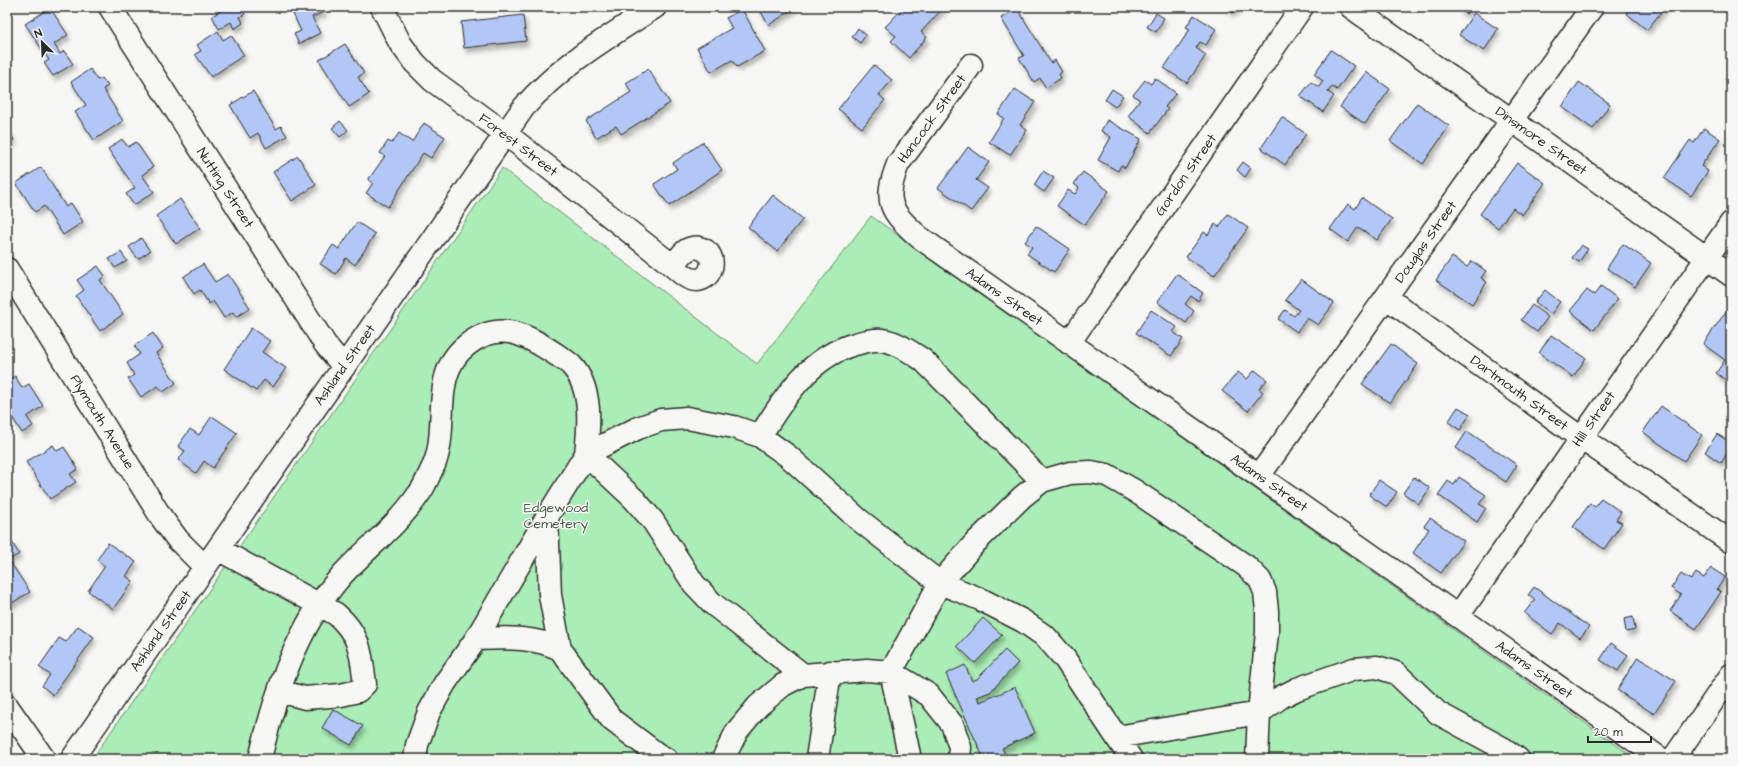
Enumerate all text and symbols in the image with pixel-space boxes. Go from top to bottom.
north arrow [22,22,62,62]
text: N [32,25,44,42]
street label: Hancock Street [893,70,971,168]
street label: Dinsmore Street [1491,102,1591,180]
street label: Forest Street [474,109,562,182]
street label: Gordon Street [1150,130,1222,220]
street label: Nutting Street [191,144,259,232]
street label: Douglas Street [1390,196,1462,287]
street label: Adams Street [961,263,1047,331]
street label: Ashland Street [309,320,381,410]
street label: Dartmouth Street [1466,351,1572,436]
street label: Plymouth Avenue [65,371,139,474]
street label: Hill Street [1568,387,1621,451]
street label: Adams Street [1226,449,1312,517]
park label: Edgewood Cemetery [524,498,589,534]
street label: Ashland Street [125,586,197,676]
street label: Adams Street [1491,636,1577,704]
scale bar [1588,718,1651,744]
text: 20 m [1594,724,1623,741]

